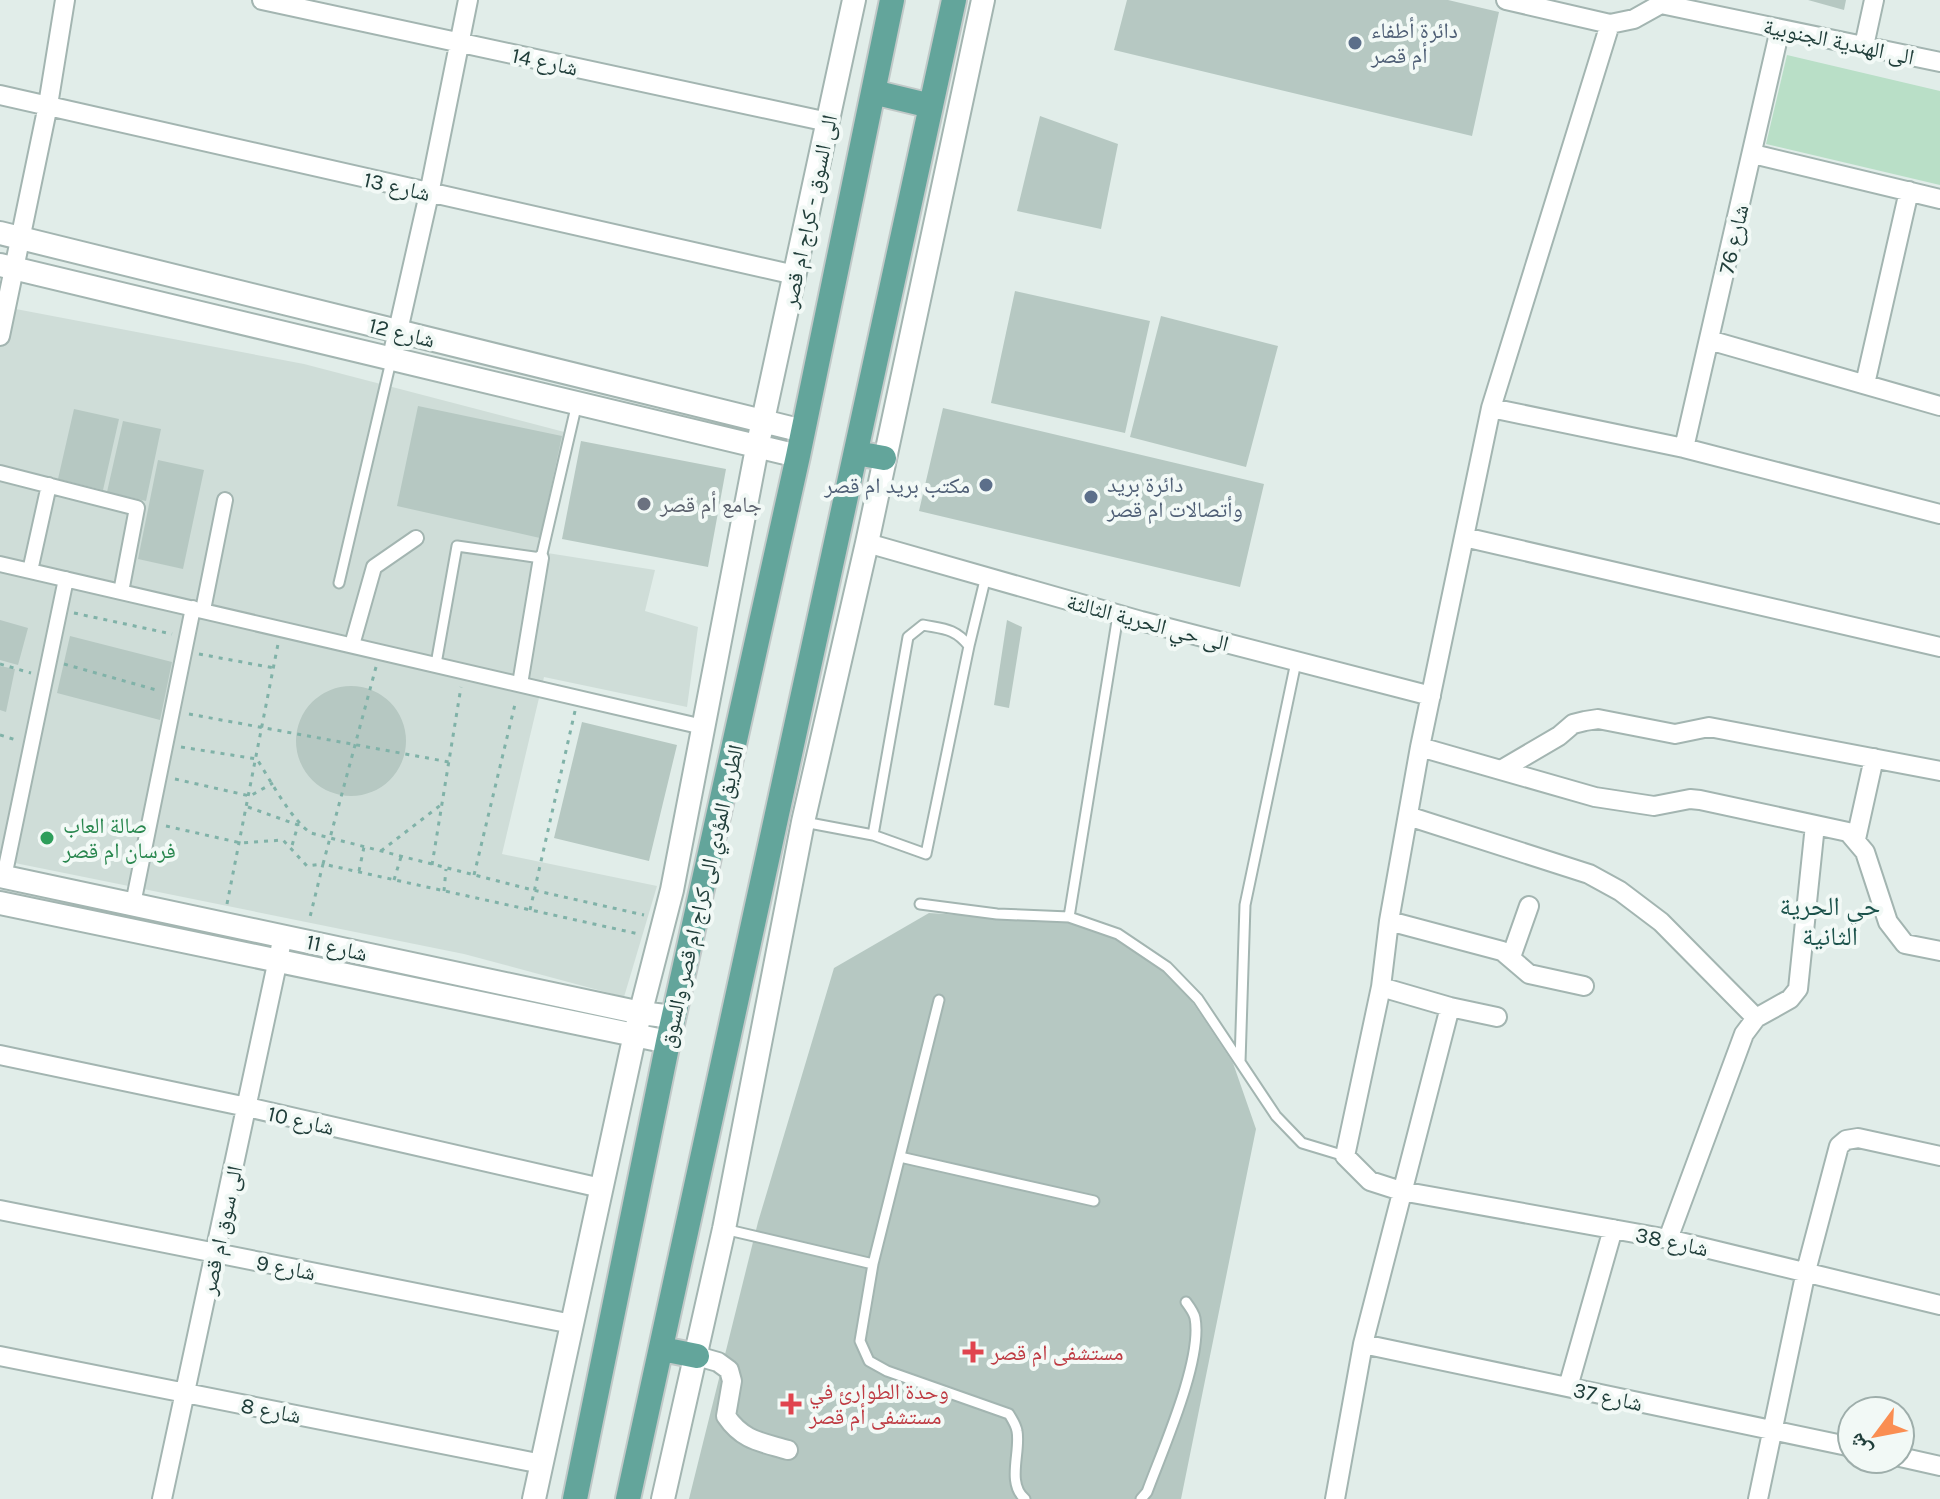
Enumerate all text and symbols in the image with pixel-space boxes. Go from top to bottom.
street label: الى الهندية الجنوبية [1761,13,1916,71]
place label: دائرة أطفاء أم قصر [1370,17,1458,70]
marker: دائرة أطفاء أم قصر [1346,34,1364,52]
street label: شارع 14 [510,42,580,82]
street label: الى السوق - كراج ام قصر [777,113,844,311]
street label: شارع 13 [361,167,433,207]
street label: شارع 76 [1713,202,1755,276]
street label: شارع 12 [366,312,437,354]
place label: دائرة بريد وأتصالات ام قصر [1106,472,1243,524]
place label: مكتب بريد ام قصر [823,473,970,500]
marker: مكتب بريد ام قصر [977,476,995,494]
marker: دائرة بريد وأتصالات ام قصر [1082,488,1100,506]
place label: جامع أم قصر [659,491,762,519]
marker: جامع أم قصر [635,495,653,513]
street label: الى حي الحرية الثالثة [1063,589,1232,661]
street label: الطريق المؤدي الى كراج ام قصر والسوق [654,742,753,1051]
place label: صالة العاب فرسان ام قصر [62,813,176,865]
marker: صالة العاب فرسان ام قصر [38,829,56,847]
district label: حي الحرية الثانية [1780,891,1880,952]
street label: شارع 11 [304,929,370,967]
street label: شارع 10 [265,1101,337,1141]
street label: الى سوق ام قصر [195,1163,249,1298]
street label: شارع 38 [1633,1222,1710,1262]
street label: شارع 9 [254,1250,318,1286]
place label: مستشفى ام قصر [990,1340,1123,1367]
marker: مستشفى ام قصر [962,1341,984,1363]
street label: شارع 37 [1571,1377,1645,1417]
place label: وحدة الطوارئ في مستشفى أم قصر [808,1379,949,1431]
street label: شارع 8 [239,1392,303,1430]
marker: وحدة الطوارئ في مستشفى أم قصر [780,1393,802,1415]
north arrow [1836,1395,1916,1475]
text: ش [1843,1428,1877,1462]

